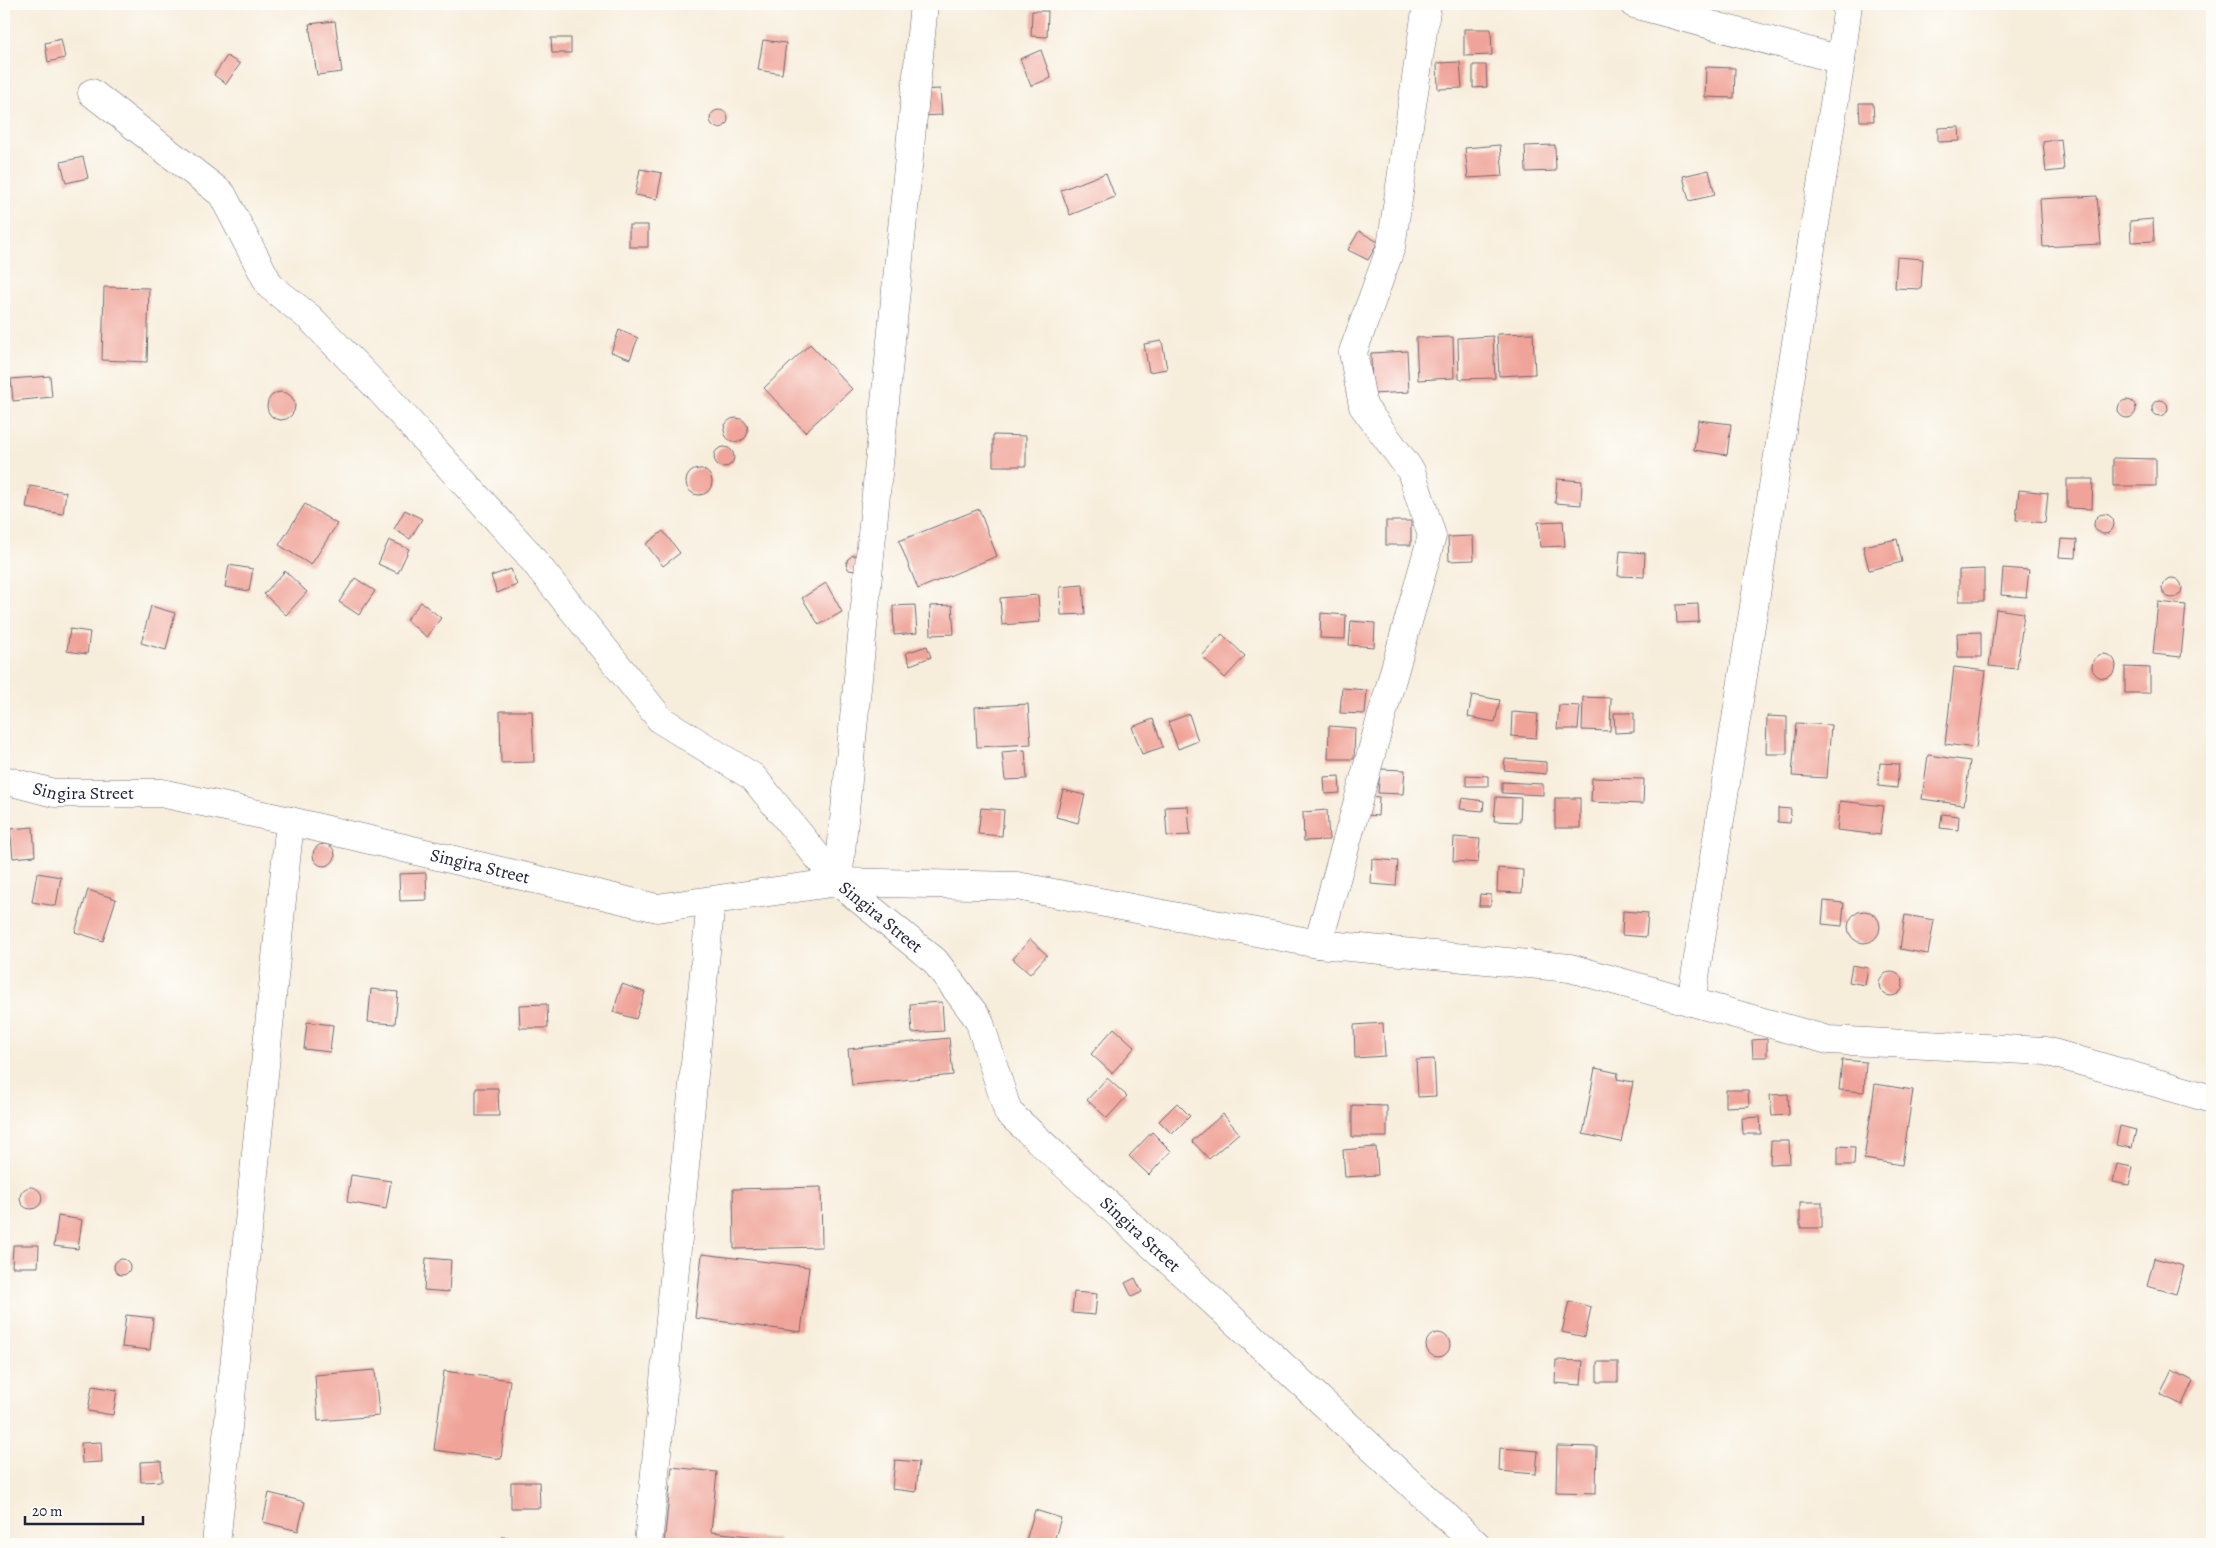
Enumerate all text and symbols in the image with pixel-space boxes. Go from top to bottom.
street label: Singira Street [30,776,134,805]
street label: Singira Street [428,843,532,889]
street label: Singira Street [834,876,928,958]
street label: Singira Street [1095,1191,1186,1277]
scale bar [25,1493,142,1525]
text: 20 m [32,1501,63,1521]

